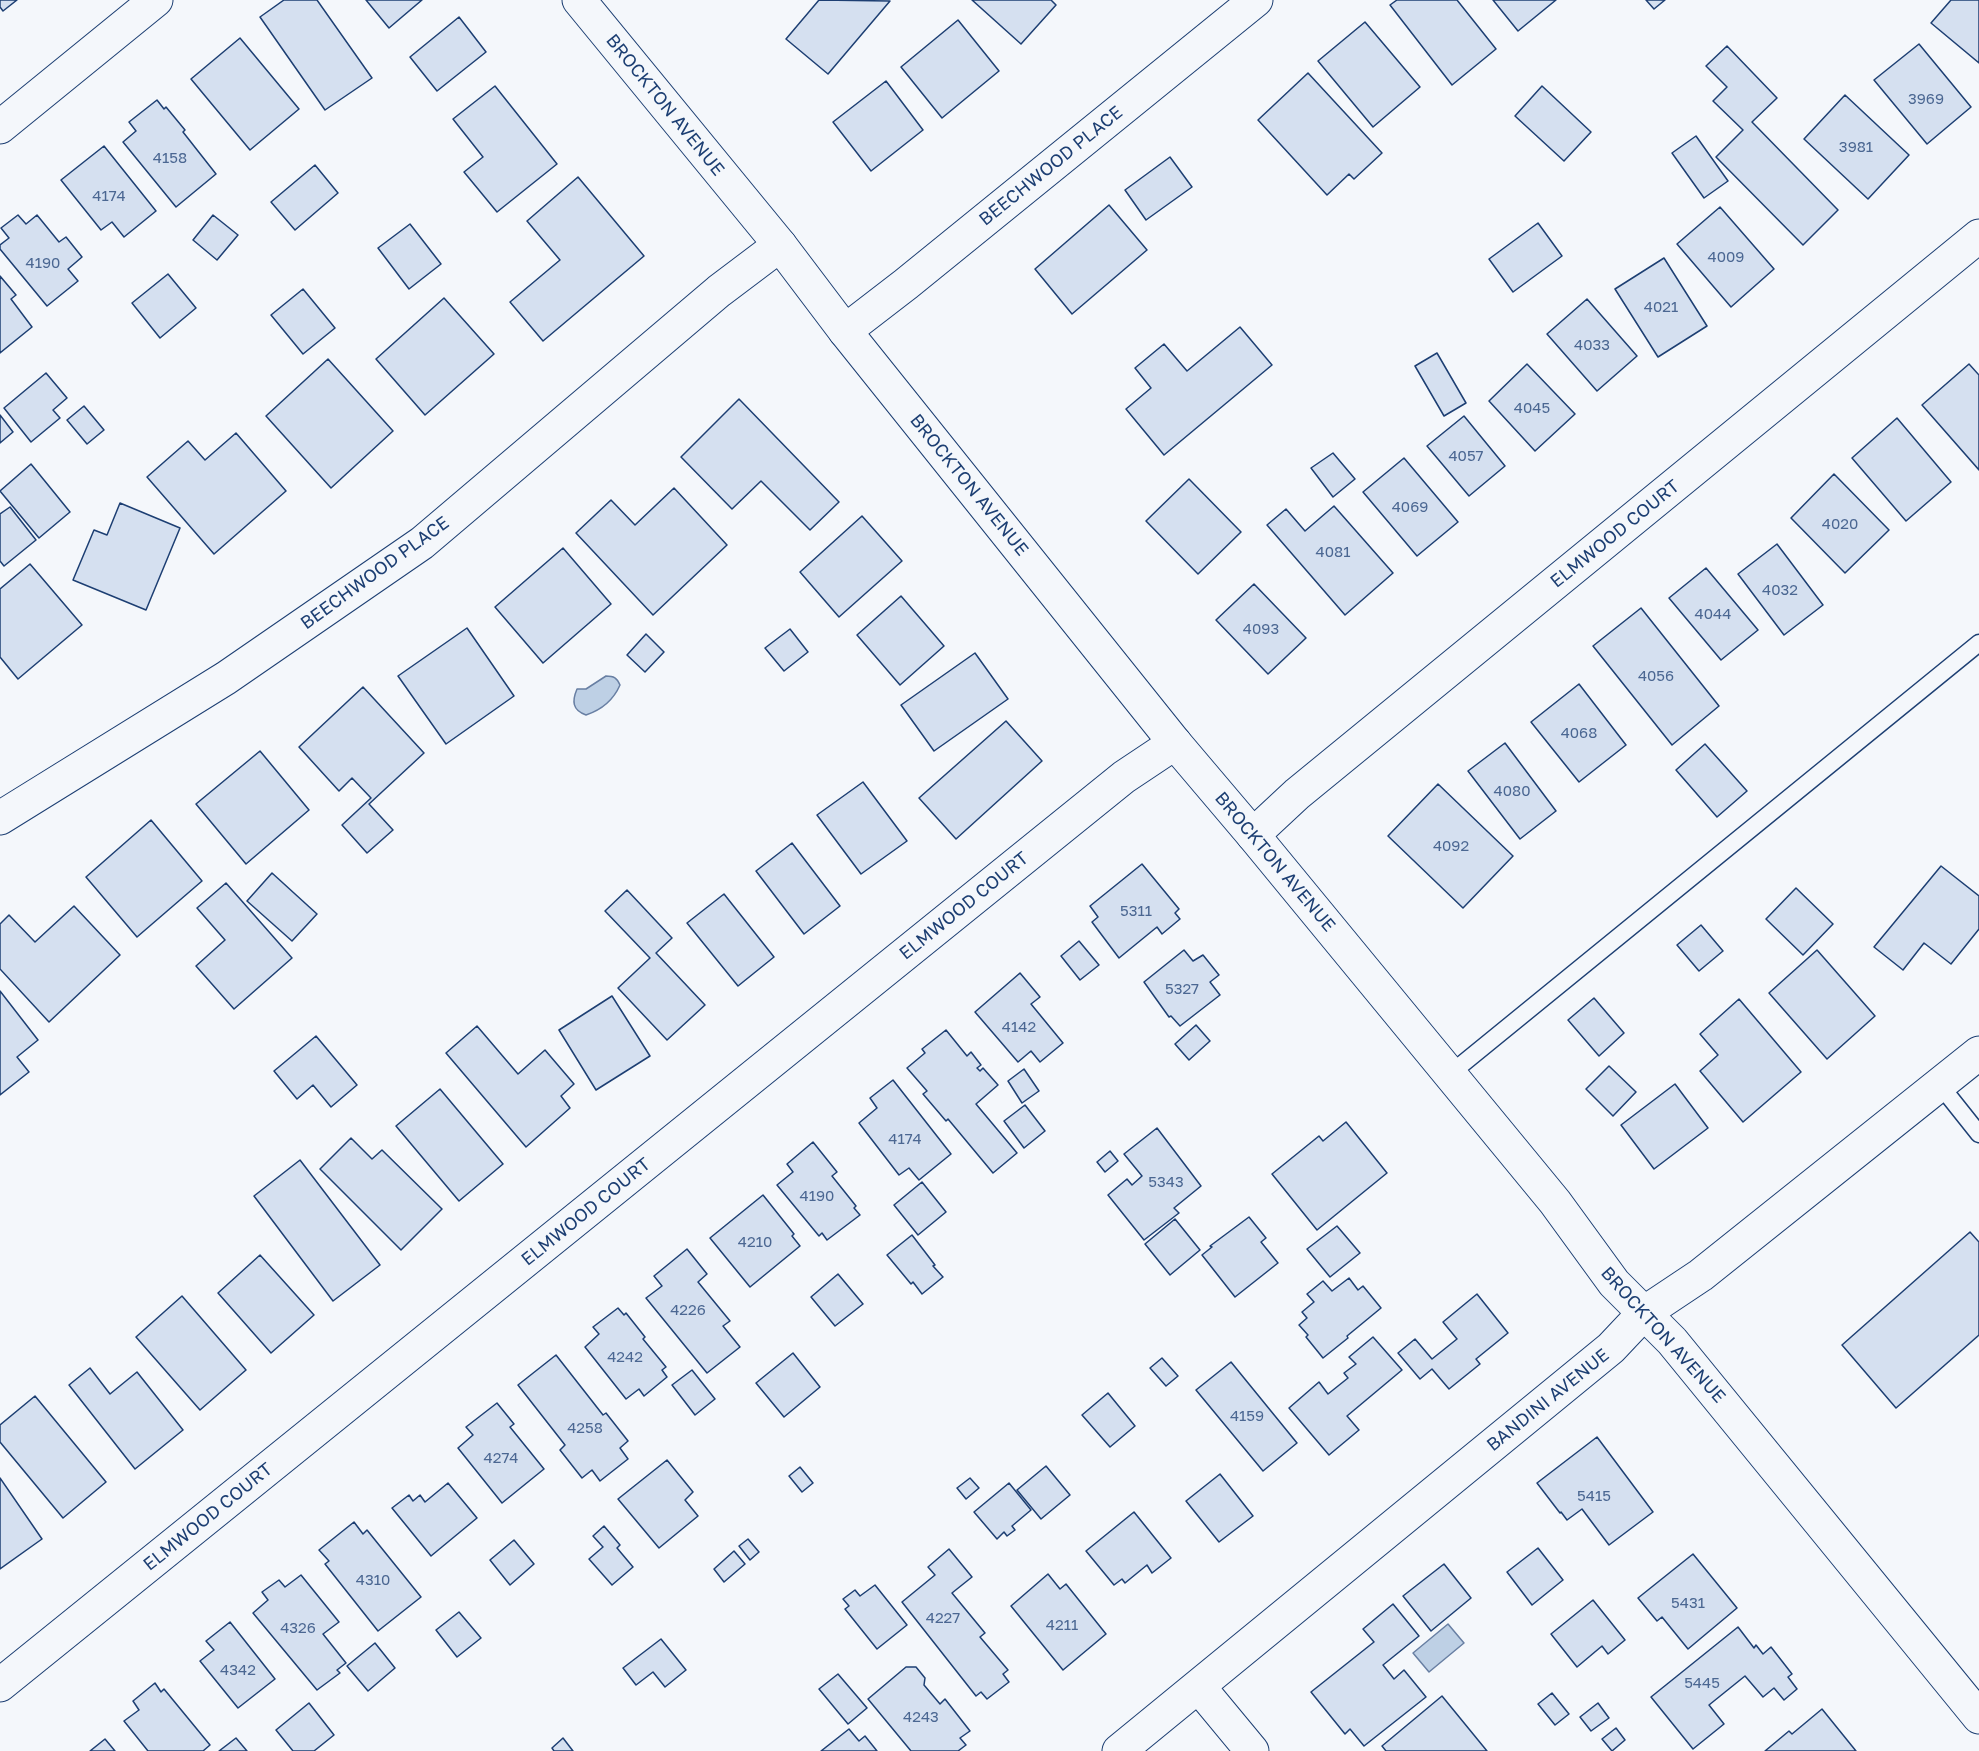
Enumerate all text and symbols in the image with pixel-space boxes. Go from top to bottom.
street label: BROCKTON AVENUE [601,30,729,180]
house number: 3969 [1908,90,1944,108]
street label: BEECHWOOD PLACE [975,102,1127,230]
house number: 3981 [1839,138,1873,156]
house number: 4158 [153,149,187,167]
house number: 4174 [92,187,126,205]
house number: 4009 [1708,248,1744,266]
house number: 4190 [26,254,60,272]
house number: 4021 [1644,298,1678,316]
house number: 4033 [1574,336,1610,354]
house number: 4045 [1514,399,1550,417]
street label: BROCKTON AVENUE [905,410,1033,560]
house number: 4057 [1448,447,1484,465]
street label: ELMWOOD COURT [1546,475,1684,593]
house number: 4069 [1392,498,1428,516]
street label: BEECHWOOD PLACE [297,512,453,634]
house number: 4020 [1822,515,1858,533]
house number: 4081 [1316,543,1350,561]
house number: 4032 [1762,581,1798,599]
house number: 4044 [1695,605,1731,623]
house number: 4093 [1243,620,1279,638]
house number: 4056 [1638,667,1674,685]
house number: 4068 [1561,724,1597,742]
house number: 4080 [1494,782,1530,800]
street label: BROCKTON AVENUE [1210,788,1340,936]
house number: 4092 [1433,837,1469,855]
street label: ELMWOOD COURT [895,847,1033,965]
house number: 5311 [1120,902,1152,920]
house number: 5327 [1165,980,1199,998]
house number: 4142 [1002,1018,1036,1036]
house number: 4174 [888,1130,922,1148]
street label: ELMWOOD COURT [517,1153,655,1271]
house number: 5343 [1148,1173,1184,1191]
house number: 4190 [800,1187,834,1205]
house number: 4210 [738,1233,772,1251]
street label: BROCKTON AVENUE [1596,1262,1730,1408]
house number: 4226 [670,1301,706,1319]
street label: BANDINI AVENUE [1483,1344,1613,1456]
house number: 4242 [607,1348,643,1366]
house number: 4159 [1230,1407,1264,1425]
house number: 4258 [567,1419,603,1437]
house number: 4274 [484,1449,518,1467]
street label: ELMWOOD COURT [139,1458,277,1576]
house number: 5415 [1577,1487,1611,1505]
house number: 4310 [356,1571,390,1589]
house number: 5431 [1671,1594,1705,1612]
house number: 4227 [926,1609,960,1627]
house number: 4211 [1046,1616,1078,1634]
house number: 4326 [280,1619,316,1637]
house number: 4342 [220,1661,256,1679]
house number: 5445 [1684,1674,1720,1692]
house number: 4243 [903,1708,939,1726]

